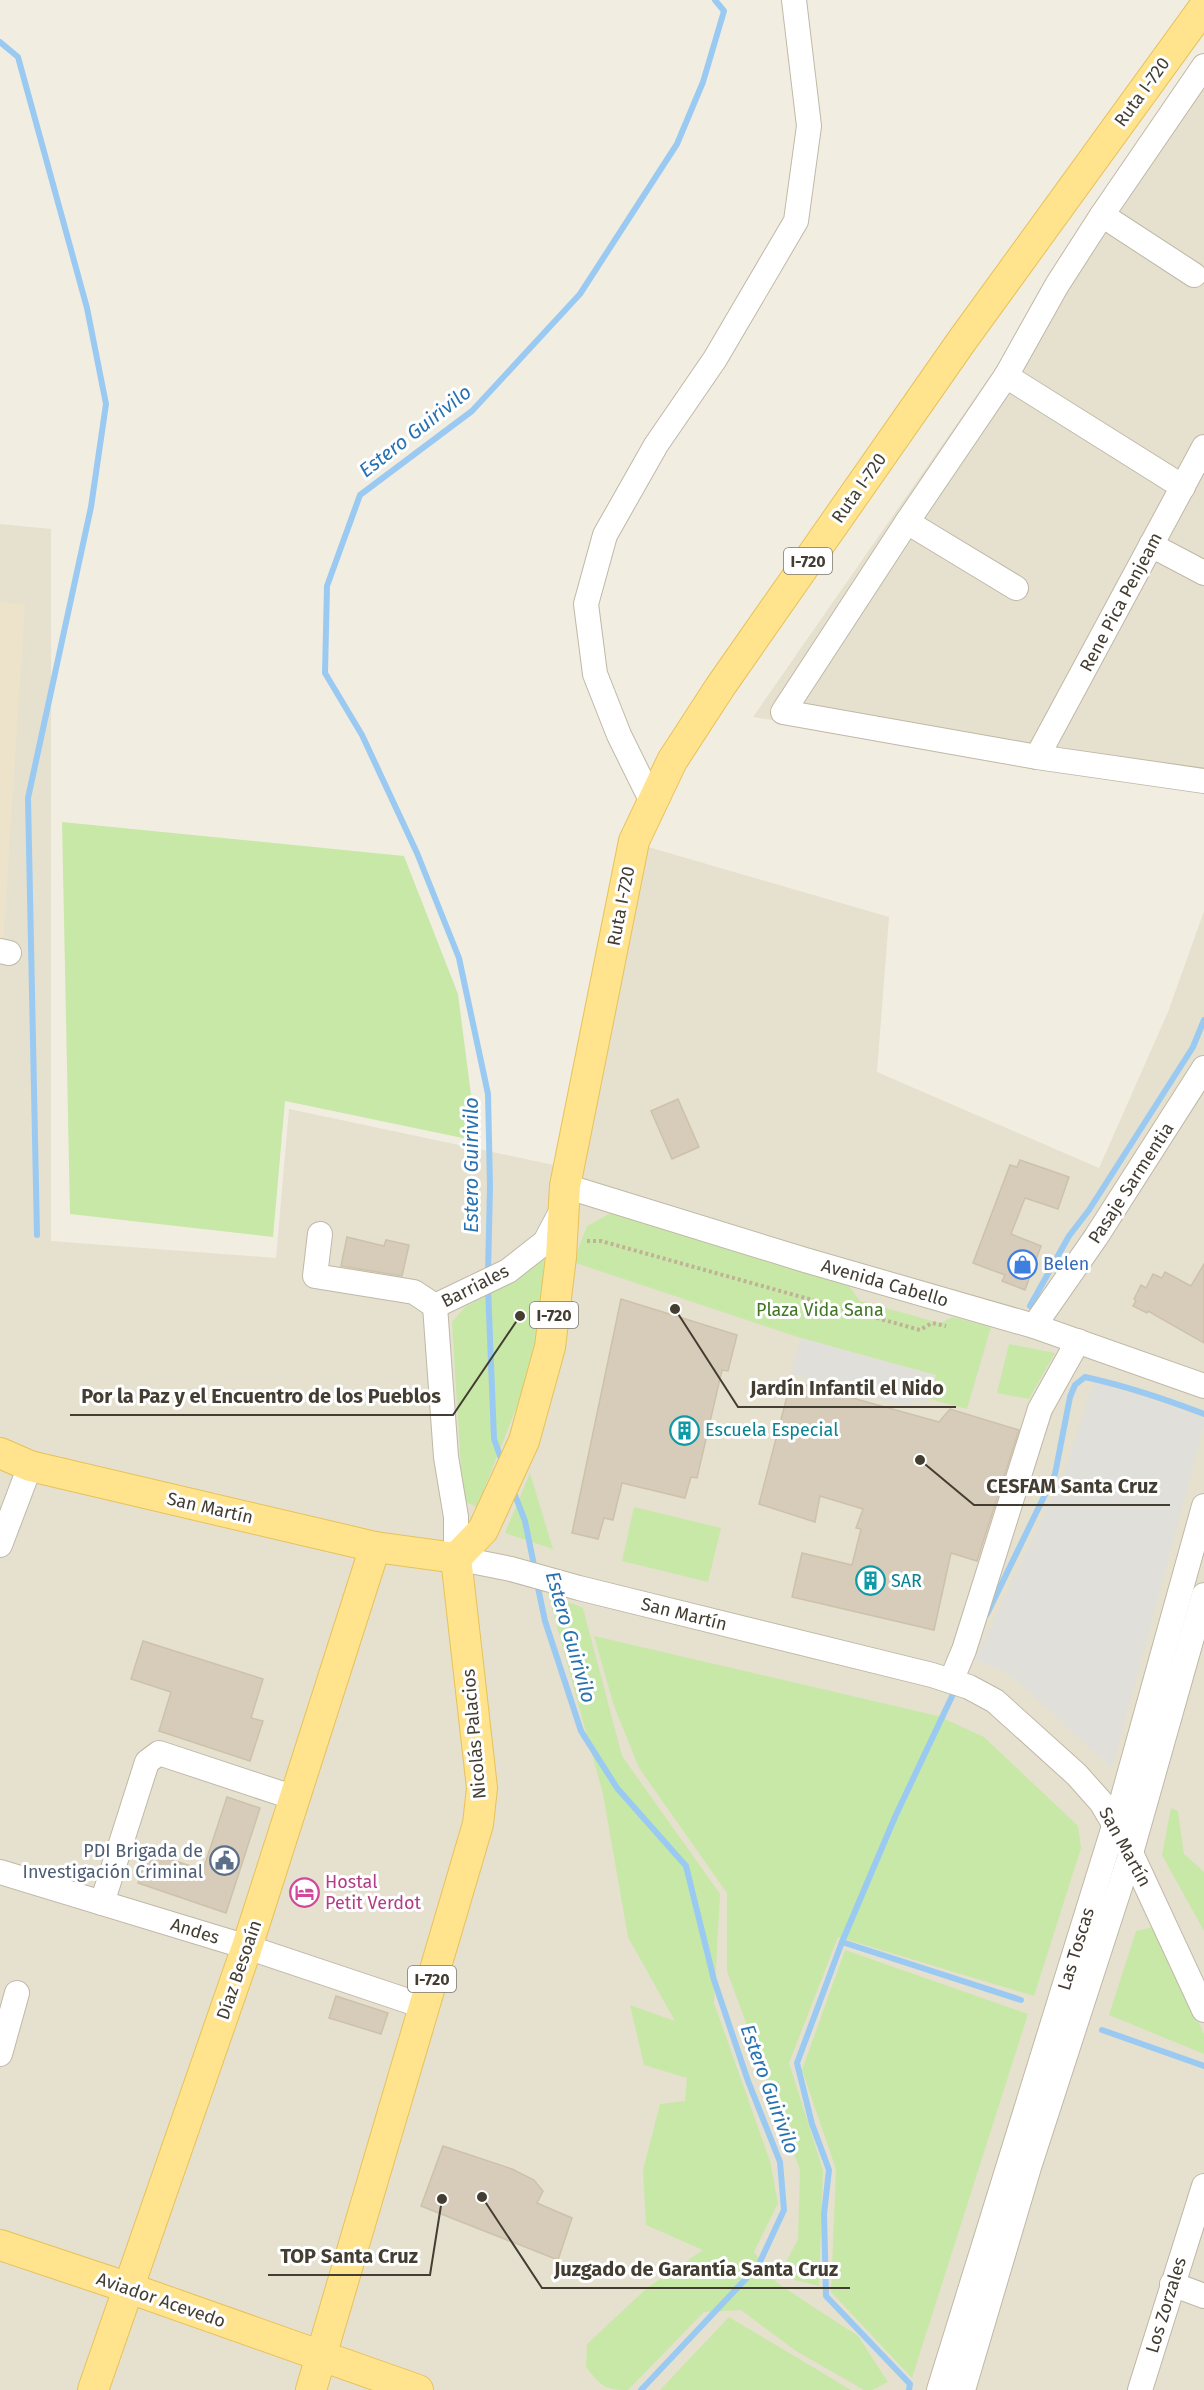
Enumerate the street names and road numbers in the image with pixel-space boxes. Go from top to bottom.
street label: Ruta I-720 [1109,53,1175,131]
street label: Ruta I-720 [827,449,891,527]
street label: Rene Pica Penjeam [1075,529,1167,675]
road number: I-720 [784,548,832,574]
street label: Ruta I-720 [603,864,639,948]
street label: Pasaje Sarmentia [1084,1118,1178,1248]
street label: Avenida Cabello [819,1254,951,1312]
street label: Barriales [438,1260,512,1312]
road number: I-720 [530,1302,578,1328]
street label: San Martín [165,1487,255,1529]
street label: San Martín [639,1593,729,1635]
street label: Nicolás Palacios [457,1668,491,1800]
street label: San Martín [1094,1803,1156,1891]
street label: Las Toscas [1053,1905,1099,1993]
street label: Andes [168,1913,222,1949]
street label: Díaz Besoaín [212,1917,266,2023]
road number: I-720 [408,1966,456,1992]
street label: Los Zorzales [1141,2254,1191,2356]
street label: Aviador Acevedo [94,2268,228,2332]

